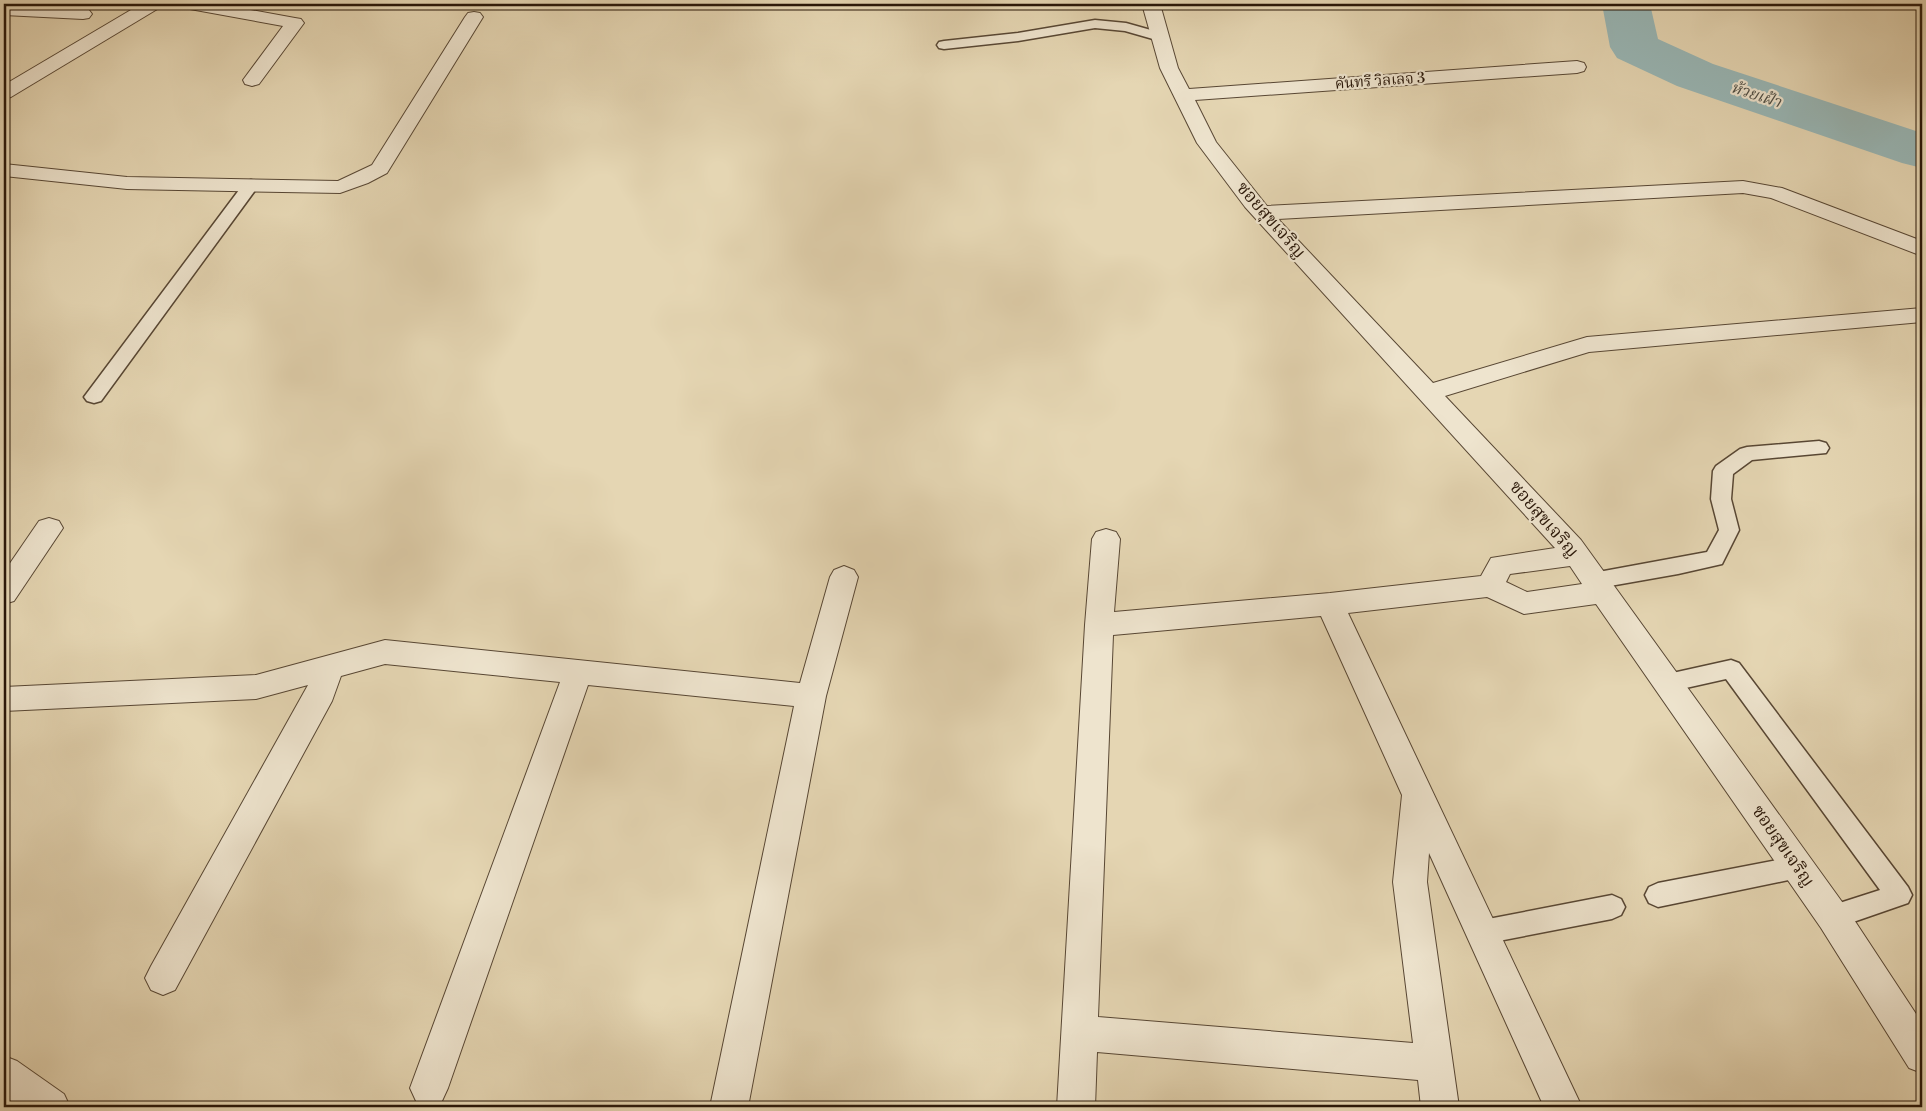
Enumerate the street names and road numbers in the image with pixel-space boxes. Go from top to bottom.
street label: คันทรี วิลเลจ 3 [1334,68,1426,94]
street label: ซอยสุขเจริญ [1231,177,1311,263]
street label: ซอยสุขเจริญ [1504,476,1584,562]
street label: ซอยสุขเจริญ [1746,801,1820,891]

